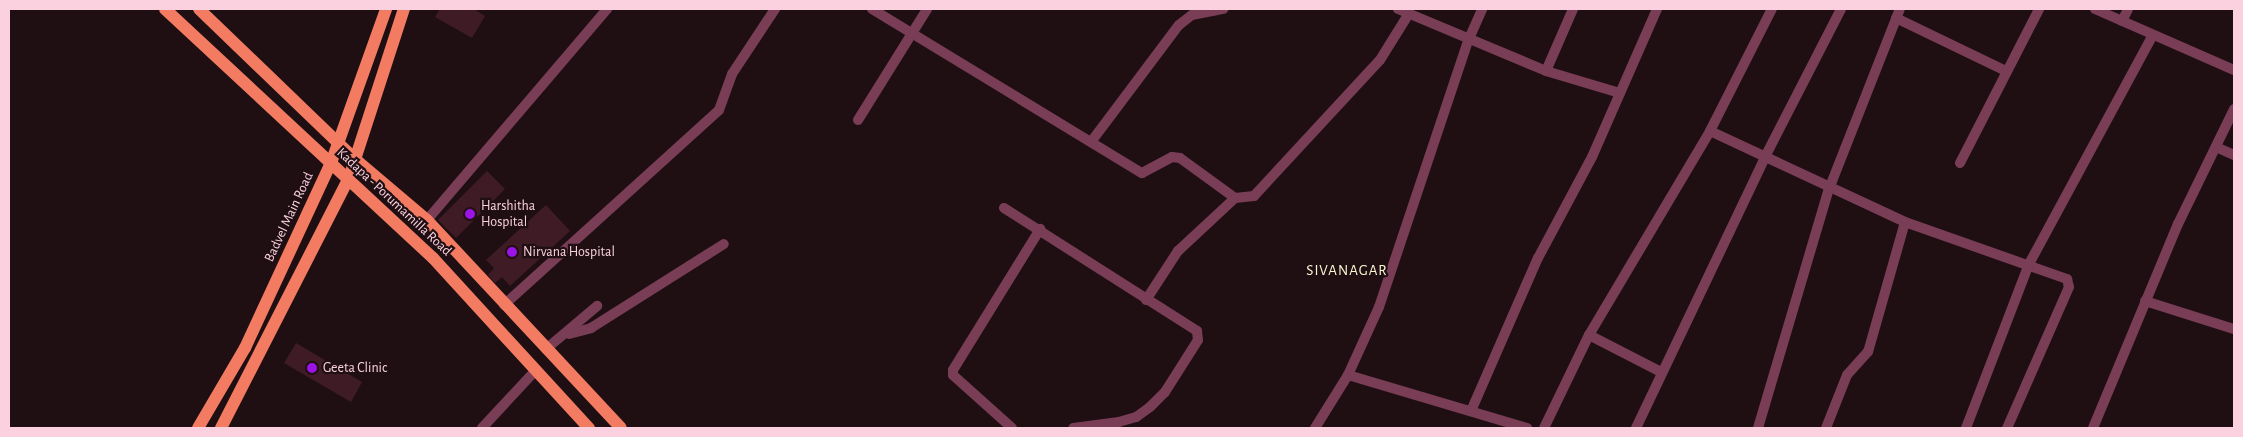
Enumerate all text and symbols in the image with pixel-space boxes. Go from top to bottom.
street label: Kadapa - Porumamilla Road [333,144,455,260]
street label: Badvel Main Road [261,169,317,265]
place label: Harshitha Hospital [481,198,535,230]
marker: Harshitha Hospital [463,207,477,221]
place label: Nirvana Hospital [523,244,615,260]
marker: Nirvana Hospital [505,245,519,259]
district label: SIVANAGAR [1305,262,1389,280]
place label: Geeta Clinic [323,360,387,376]
marker: Geeta Clinic [305,361,319,375]

